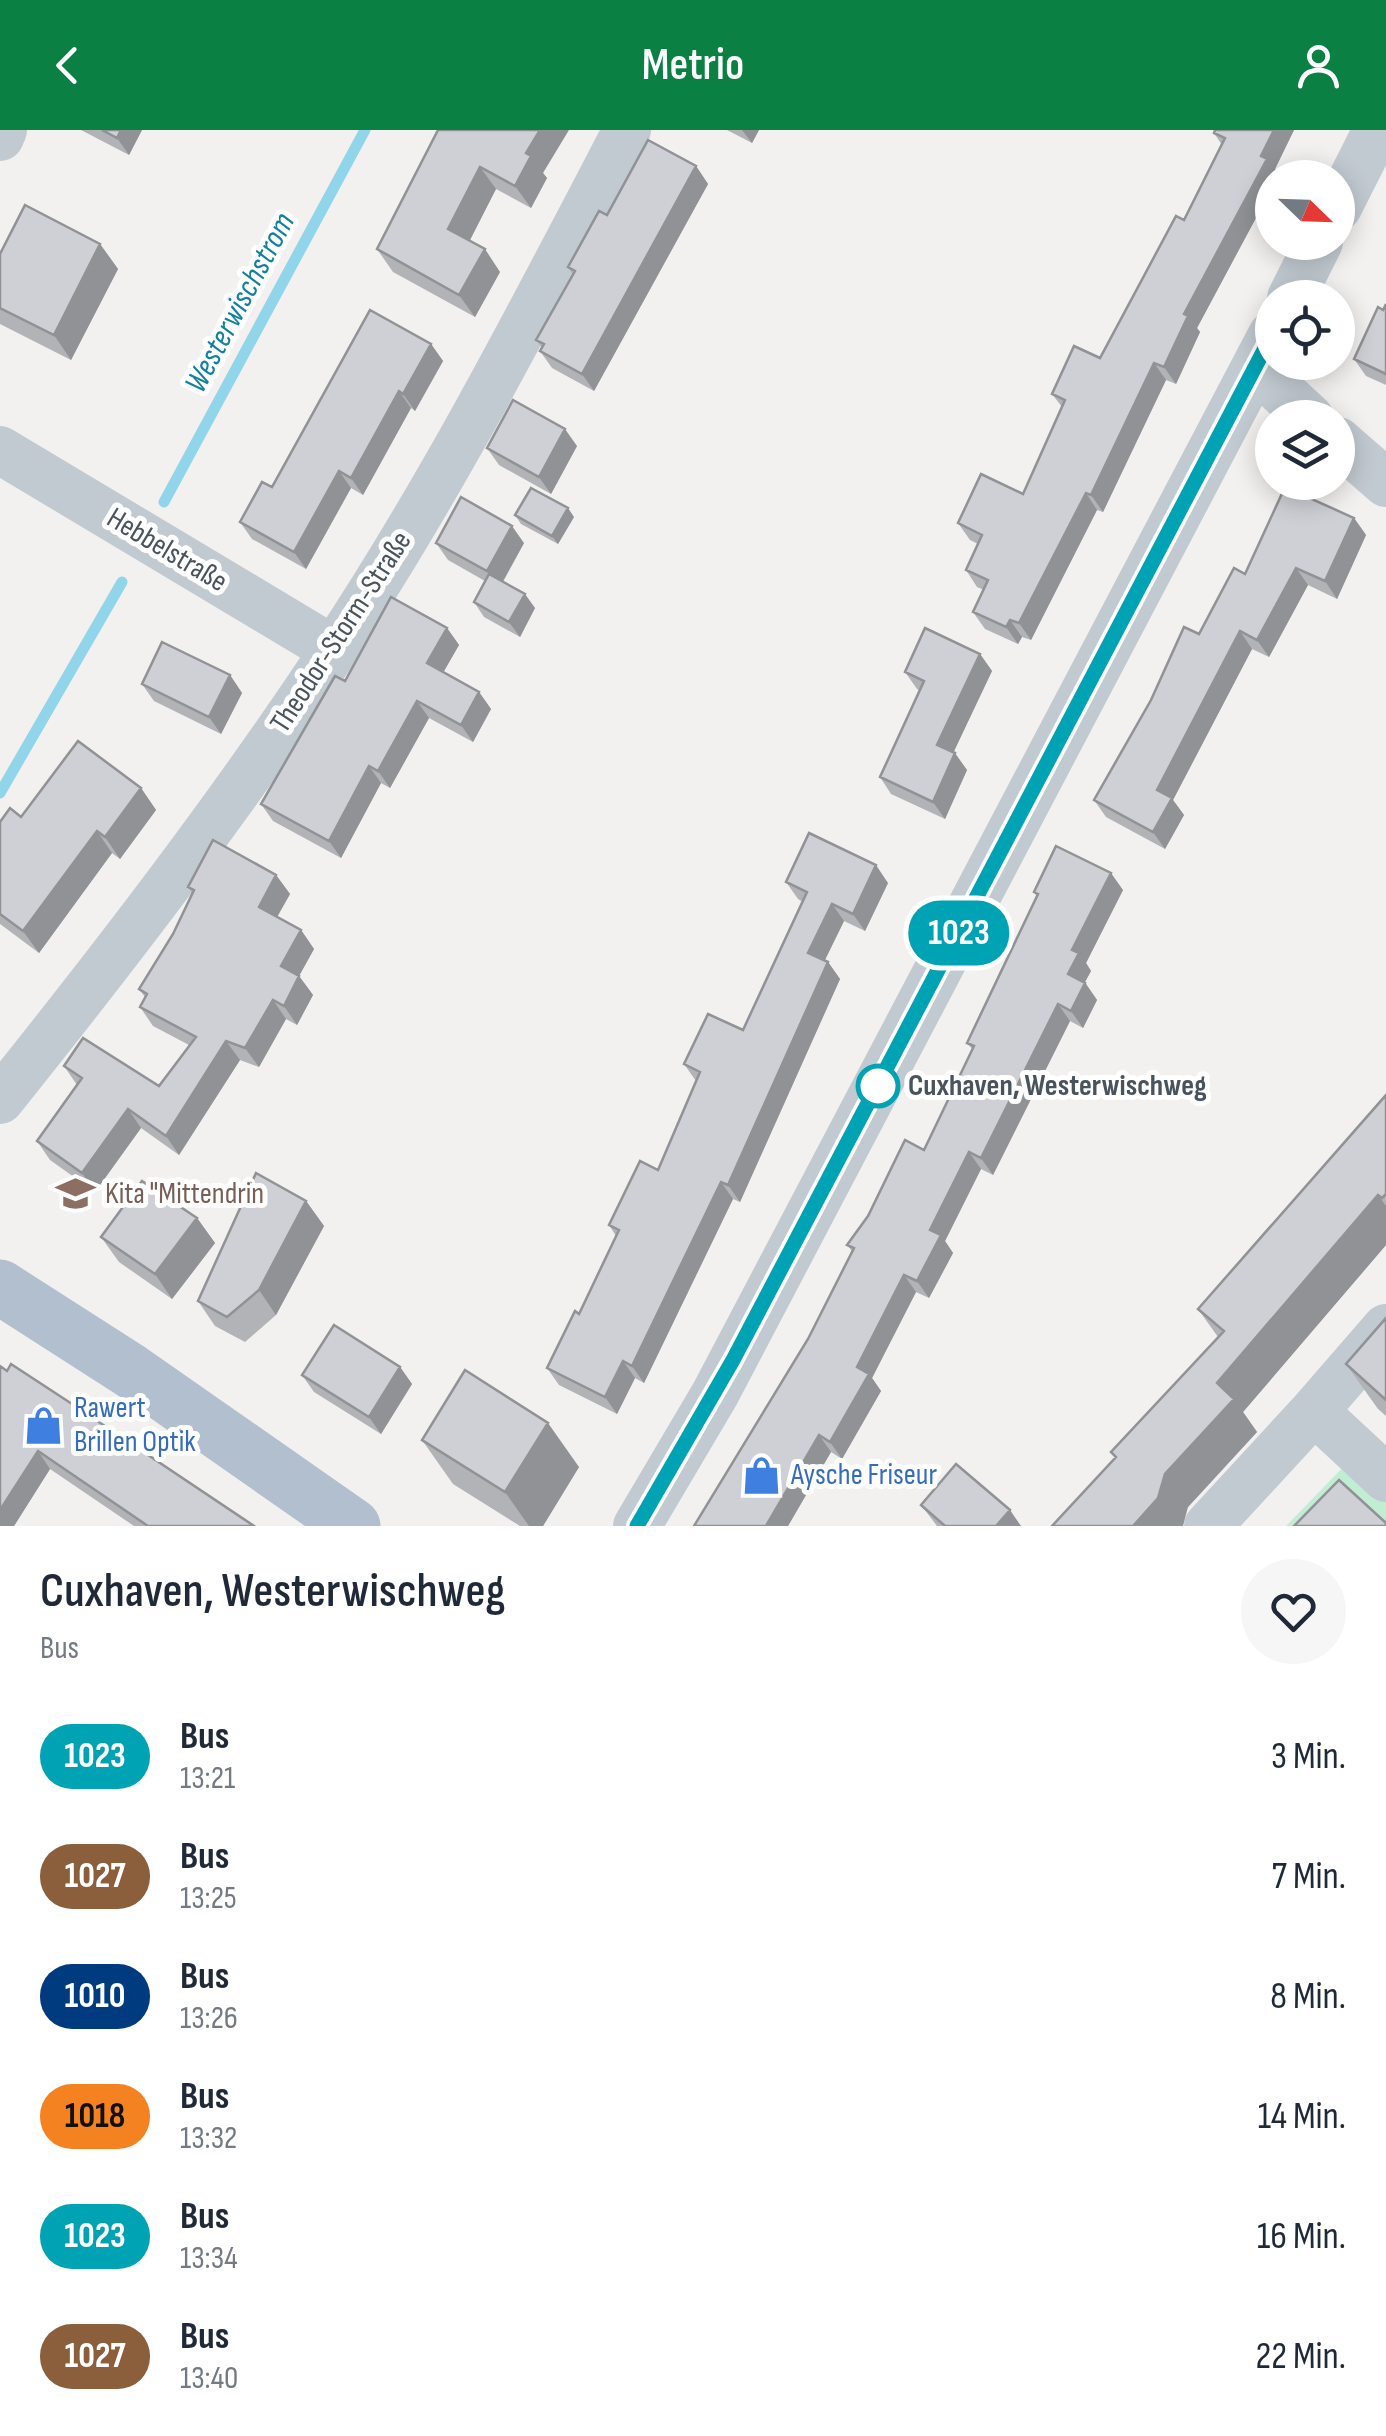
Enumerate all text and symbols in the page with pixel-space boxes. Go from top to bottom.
icon: back [40,38,95,93]
text: Metrio [642,38,744,93]
icon: person [1291,38,1346,93]
north arrow [1255,160,1355,260]
map controls [1255,160,1355,500]
water label: Westerwischstrom [176,206,304,400]
button: locate [1255,280,1355,380]
button: layers [1255,400,1355,500]
street label: Hebbelstraße [100,500,234,600]
street label: Theodor-Storm-Straße [263,525,419,739]
line badge: 1023 [889,900,1029,966]
text: 1023 [928,912,990,955]
marker: Cuxhaven, Westerwischweg [857,1065,899,1107]
place label: Cuxhaven, Westerwischweg [908,1068,1207,1104]
school or university icon: Kita "Mittendrin [54,1173,96,1215]
place label: Kita "Mittendrin [105,1176,264,1212]
place label: Rawert Brillen Optik [74,1390,196,1460]
shop icon: Rawert Brillen Optik [23,1404,65,1446]
shop icon: Aysche Friseur [740,1454,782,1496]
place label: Aysche Friseur [790,1457,937,1493]
button: heart [1241,1559,1346,1664]
text: Cuxhaven, Westerwischweg [40,1563,505,1620]
text: Bus [40,1629,79,1668]
text: Bus [180,1714,229,1759]
text: 3 Min. [1271,1734,1346,1779]
text: 1023 [64,1735,126,1778]
text: 13:21 [180,1759,235,1798]
text: Bus [180,1834,229,1879]
text: 7 Min. [1272,1854,1346,1899]
text: 1027 [65,1855,126,1898]
text: 13:25 [180,1879,237,1918]
text: Bus [180,1954,229,1999]
text: 8 Min. [1270,1974,1346,2019]
text: 1010 [65,1975,125,2018]
text: 13:26 [180,1999,238,2038]
text: Bus [180,2074,229,2119]
text: 14 Min. [1258,2094,1346,2139]
text: 1018 [65,2095,125,2138]
text: 13:32 [180,2119,237,2158]
text: Bus [180,2194,229,2239]
text: 16 Min. [1257,2214,1346,2259]
text: 1023 [64,2215,126,2258]
text: 13:34 [180,2239,238,2278]
text: Bus [180,2314,229,2359]
text: 22 Min. [1256,2334,1346,2379]
text: 1027 [65,2335,126,2378]
text: 13:40 [180,2359,238,2398]

